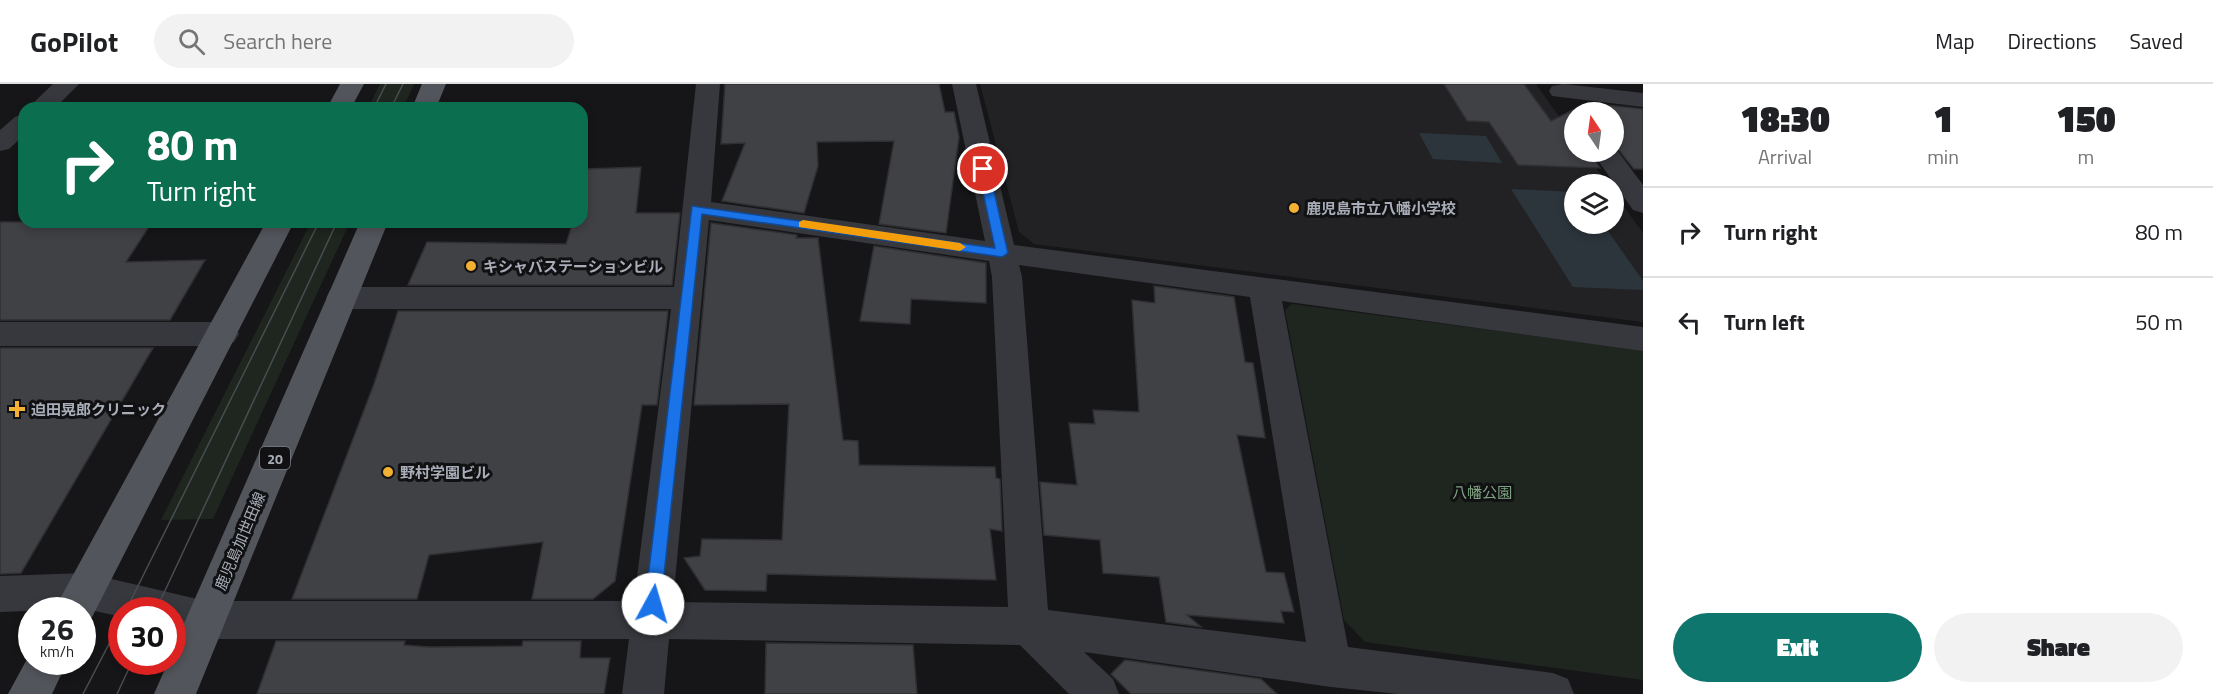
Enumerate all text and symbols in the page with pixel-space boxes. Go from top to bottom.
search box [154,14,574,68]
text: GoPilot [30,20,118,63]
text: Search here [223,24,332,58]
icon: search [175,25,208,58]
text: Map [1935,25,1975,57]
text: Directions [2008,25,2097,57]
text: Saved [2130,25,2183,57]
text: 18:30 [1740,91,1830,146]
text: 1 [1933,91,1953,146]
text: 150 [2056,91,2116,146]
north arrow [1564,102,1624,162]
map controls [1564,102,1624,234]
text: 80 m [147,112,239,176]
icon: right [48,126,126,204]
text: Arrival [1758,141,1812,172]
text: min [1927,141,1959,172]
text: m [2078,141,2094,172]
pin [957,143,1008,194]
icon: arrive [966,152,999,185]
text: Turn right [147,170,256,211]
button: layers [1564,174,1624,234]
place label: 鹿児島市立八幡小学校 [1306,197,1456,220]
marker: 鹿児島市立八幡小学校 [1287,201,1301,215]
text: Turn right [1724,215,1818,249]
text: 80 m [2135,215,2183,249]
icon: right [1673,216,1706,249]
place label: キシャバステーションビル [483,255,663,278]
marker: キシャバステーションビル [464,259,478,273]
text: Turn left [1724,305,1805,339]
text: 50 m [2135,305,2183,339]
icon: left [1673,306,1706,339]
place label: 迫田晃郎クリニック [31,398,166,421]
marker: 迫田晃郎クリニック [8,400,26,418]
road number: 20 [260,447,290,469]
place label: 野村学園ビル [400,461,490,484]
marker: 野村学園ビル [381,465,395,479]
park label: 八幡公園 [1452,481,1512,504]
street label: 鹿児島加世田線 [209,488,271,594]
position arrow [621,572,685,636]
speed limit sign: 30 [108,597,186,675]
text: 26 [40,606,74,652]
button: Exit [1673,613,1922,682]
button: Share [1934,613,2183,682]
text: km/h [40,640,74,663]

